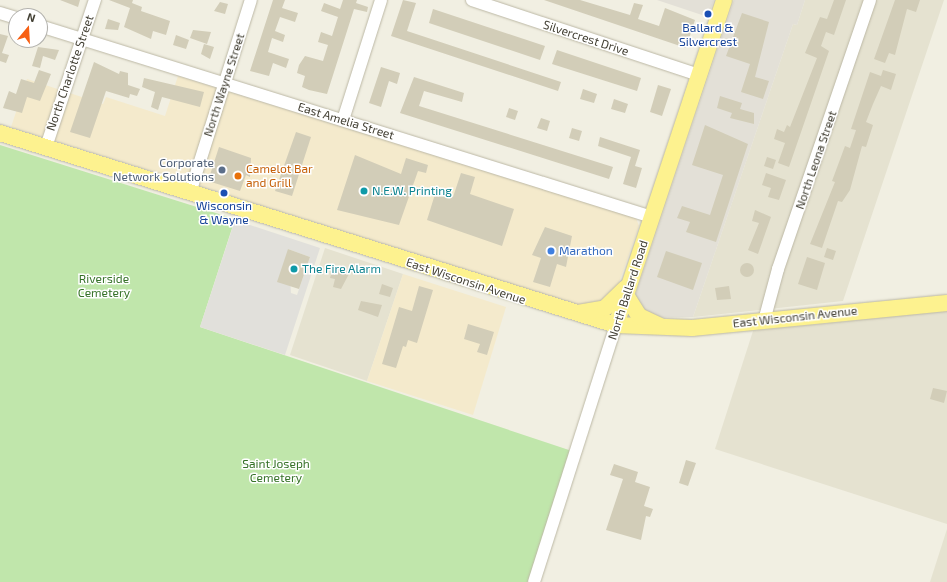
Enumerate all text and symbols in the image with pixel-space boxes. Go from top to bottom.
north arrow [8,8,48,48]
marker: Ballard & Silvercrest [703,9,713,19]
text: N [26,10,37,24]
street label: North Charlotte Street [43,13,97,133]
street label: Silvercrest Drive [541,17,631,59]
place label: Ballard & Silvercrest [679,21,737,49]
street label: North Wayne Street [200,31,248,139]
street label: East Amelia Street [296,99,396,143]
street label: North Leona Street [792,109,840,211]
place label: Corporate Network Solutions [113,156,214,184]
place label: Camelot Bar and Grill [246,162,313,190]
marker: Corporate Network Solutions [217,165,227,175]
marker: Camelot Bar and Grill [233,171,243,181]
place label: N.E.W. Printing [372,184,452,198]
marker: N.E.W. Printing [359,186,369,196]
marker: Wisconsin & Wayne [219,188,229,198]
place label: Wisconsin & Wayne [196,199,252,227]
street label: North Ballard Road [605,238,651,342]
place label: Marathon [559,244,613,258]
marker: Marathon [546,246,556,256]
street label: East Wisconsin Avenue [404,255,528,307]
place label: The Fire Alarm [302,262,381,276]
marker: The Fire Alarm [289,264,299,274]
park label: Riverside Cemetery [78,272,130,300]
street label: East Wisconsin Avenue [732,303,858,331]
park label: Saint Joseph Cemetery [242,457,310,485]

